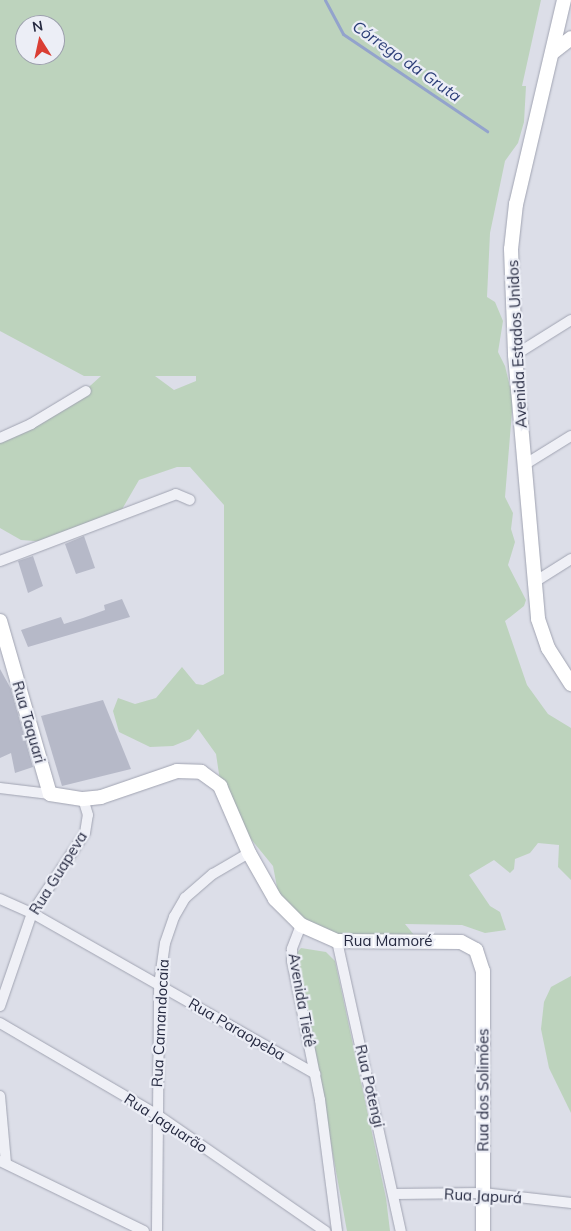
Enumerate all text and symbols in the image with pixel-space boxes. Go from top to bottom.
north arrow [15,15,65,65]
text: N [31,16,44,36]
water label: Córrego da Gruta [349,16,465,106]
street label: Avenida Estados Unidos [504,259,530,429]
street label: Rua Taquari [9,679,49,765]
street label: Rua Guapeva [25,828,91,918]
street label: Rua Mamoré [343,932,433,950]
street label: Avenida Tietê [285,952,319,1048]
street label: Rua Camandocaia [148,958,172,1088]
street label: Rua Paraopeba [186,994,288,1064]
street label: Rua dos Solimões [474,1028,492,1152]
street label: Rua Potengi [352,1043,388,1129]
street label: Rua Jaguarão [121,1089,211,1157]
street label: Rua Japurá [444,1185,522,1207]

